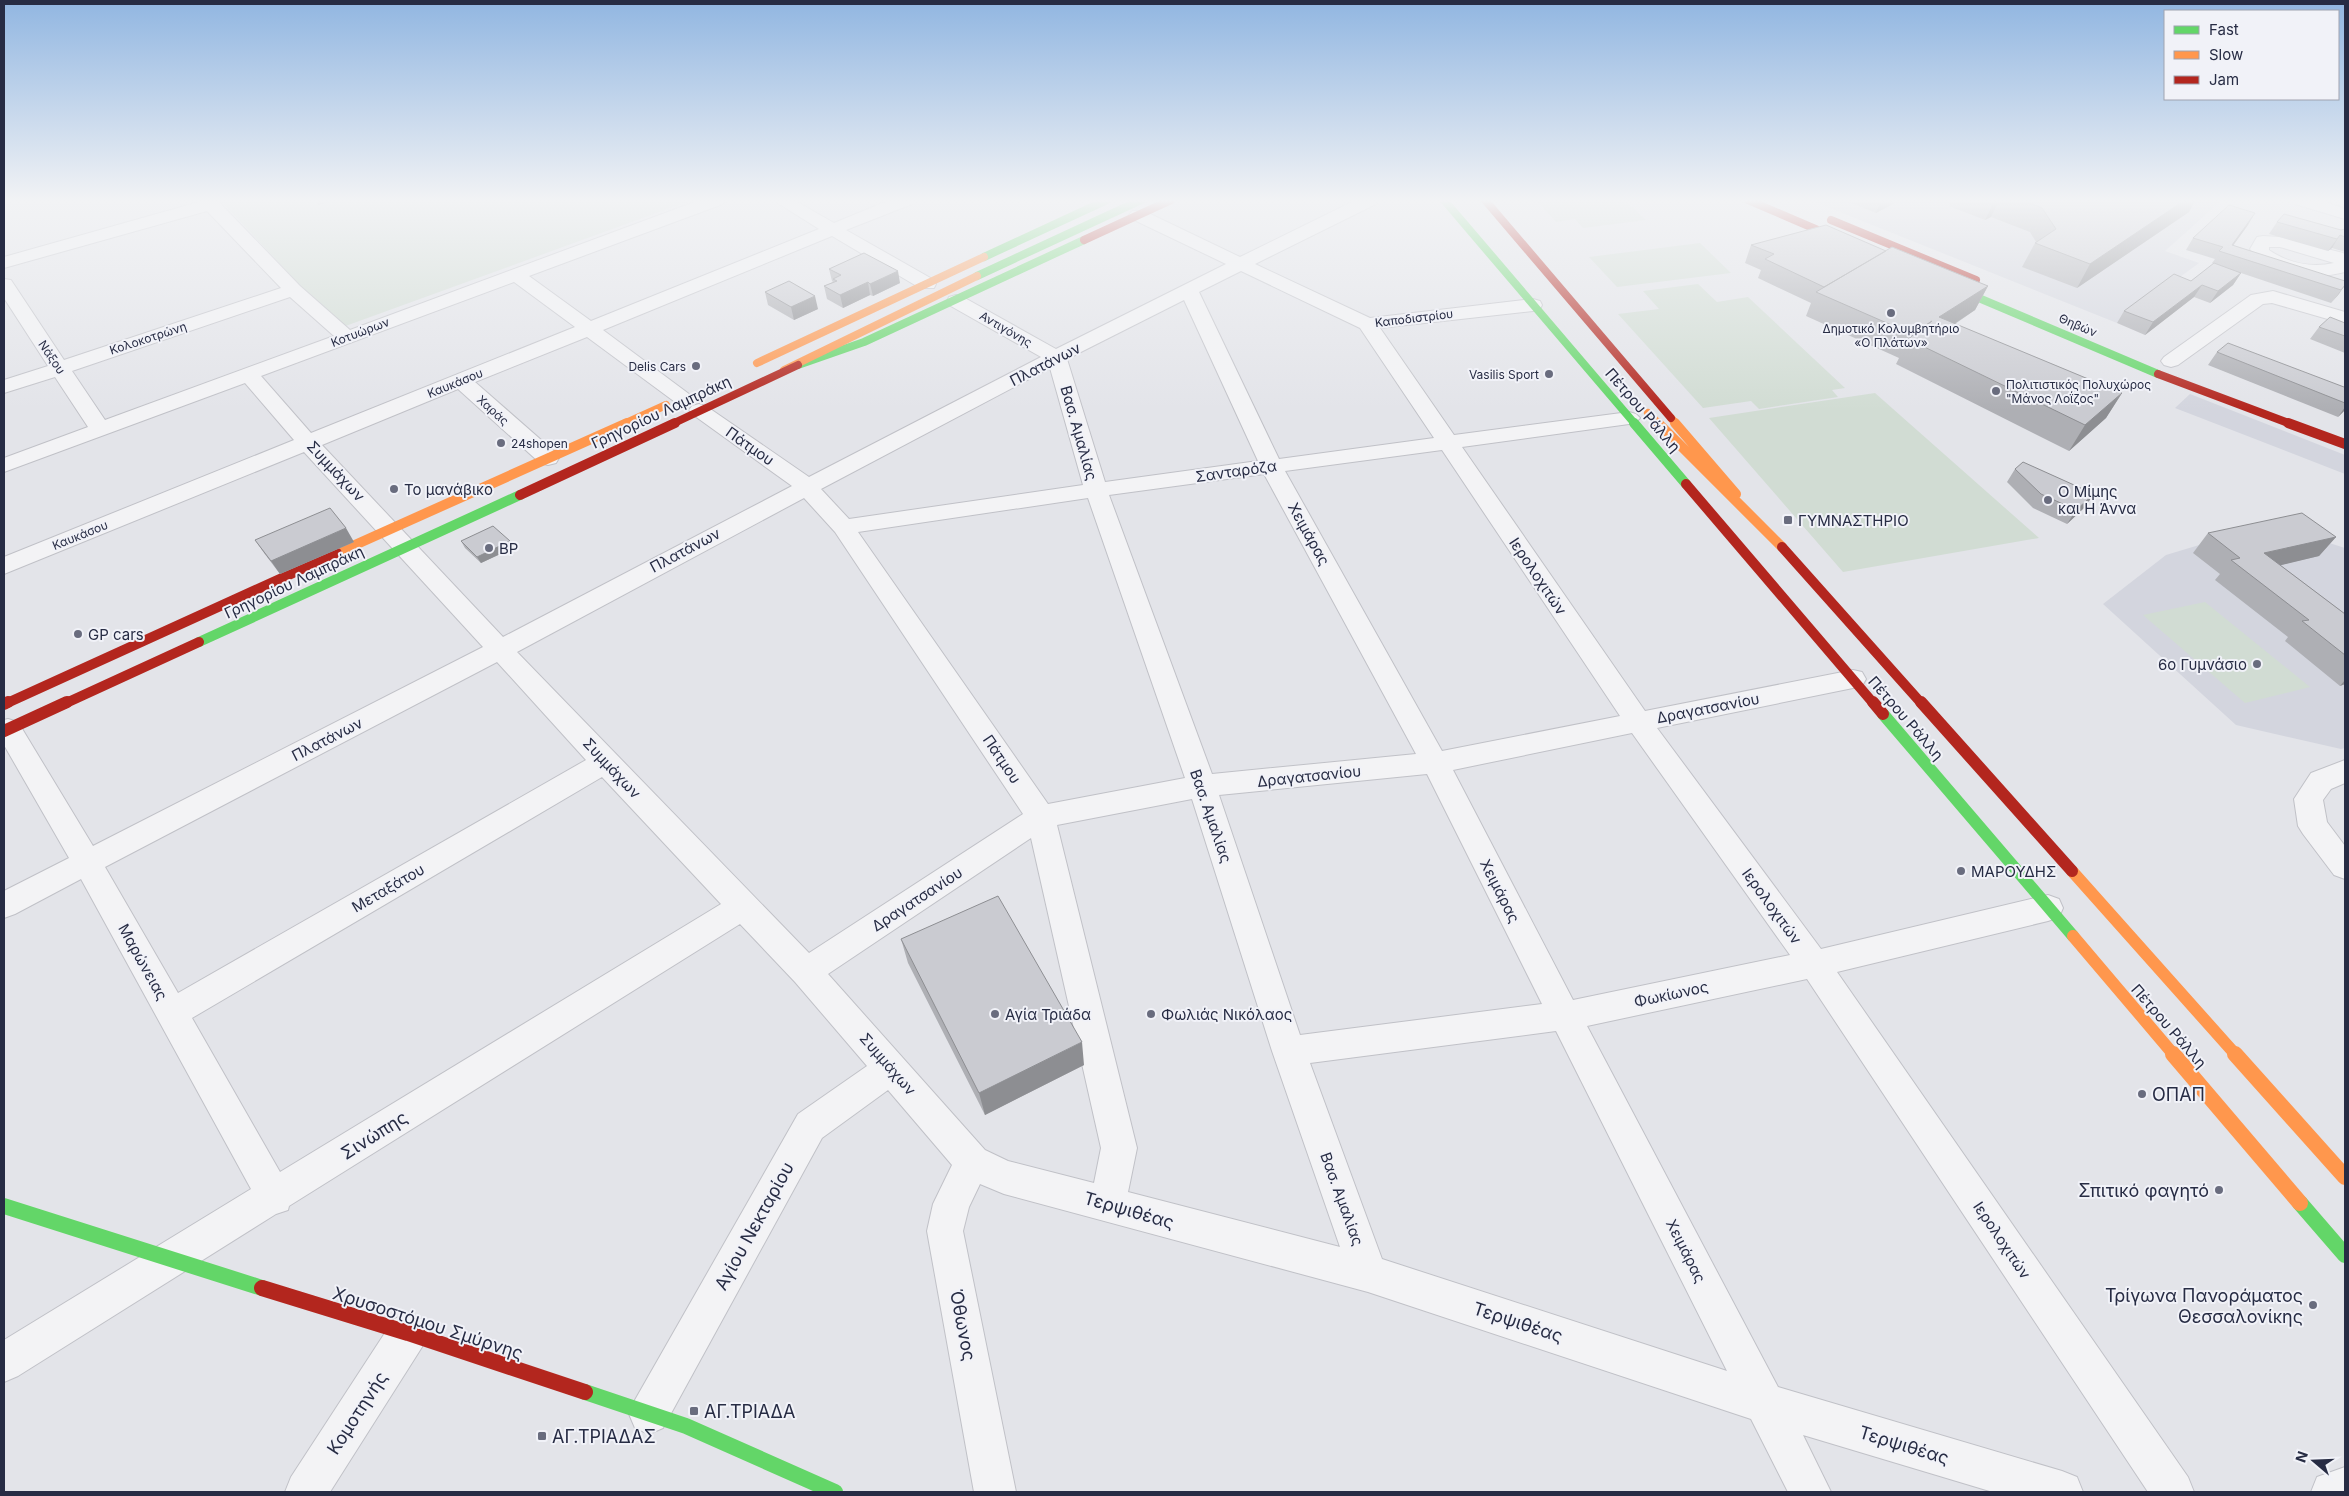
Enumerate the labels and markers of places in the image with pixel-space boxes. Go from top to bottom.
marker: Δημοτικό Κολυμβητήριο «Ο Πλάτων» [1885,307,1897,319]
place label: Δημοτικό Κολυμβητήριο «Ο Πλάτων» [1823,321,1959,350]
place label: Delis Cars [628,359,686,374]
marker: Delis Cars [690,360,702,372]
place label: Vasilis Sport [1469,367,1539,382]
marker: Vasilis Sport [1543,368,1555,380]
place label: Πολιτιστικός Πολυχώρος "Μάνος Λοΐζος" [2006,377,2151,406]
marker: Πολιτιστικός Πολυχώρος "Μάνος Λοΐζος" [1990,385,2002,397]
place label: 24shopen [511,436,568,451]
marker: 24shopen [495,437,507,449]
place label: Το μανάβικο [404,480,493,499]
place label: Ο Μίμης και Η Άννα [2058,482,2136,518]
marker: Το μανάβικο [388,483,400,495]
marker: Ο Μίμης και Η Άννα [2042,494,2054,506]
place label: ΓΥΜΝΑΣΤΗΡΙΟ [1798,511,1909,530]
marker: ΓΥΜΝΑΣΤΗΡΙΟ [1782,514,1794,526]
place label: BP [499,539,518,558]
marker: BP [483,542,495,554]
place label: GP cars [88,625,144,644]
marker: GP cars [72,628,84,640]
place label: 6ο Γυμνάσιο [2158,655,2247,674]
marker: 6ο Γυμνάσιο [2251,658,2263,670]
place label: ΜΑΡΟΥΔΗΣ [1971,862,2056,881]
marker: ΜΑΡΟΥΔΗΣ [1955,865,1967,877]
place label: Αγία Τριάδα [1005,1005,1091,1024]
place label: Φωλιάς Νικόλαος [1161,1005,1292,1024]
marker: Αγία Τριάδα [989,1008,1001,1020]
marker: Φωλιάς Νικόλαος [1145,1008,1157,1020]
place label: ΟΠΑΠ [2152,1084,2205,1105]
marker: ΟΠΑΠ [2136,1088,2148,1100]
place label: Σπιτικό φαγητό [2078,1180,2209,1201]
marker: Σπιτικό φαγητό [2213,1184,2225,1196]
place label: Τρίγωνα Πανοράματος Θεσσαλονίκης [2105,1285,2303,1327]
marker: Τρίγωνα Πανοράματος Θεσσαλονίκης [2307,1299,2319,1311]
place label: ΑΓ.ΤΡΙΑΔΑ [704,1401,795,1422]
marker: ΑΓ.ΤΡΙΑΔΑ [688,1405,700,1417]
place label: ΑΓ.ΤΡΙΑΔΑΣ [552,1426,656,1447]
marker: ΑΓ.ΤΡΙΑΔΑΣ [536,1430,548,1442]

